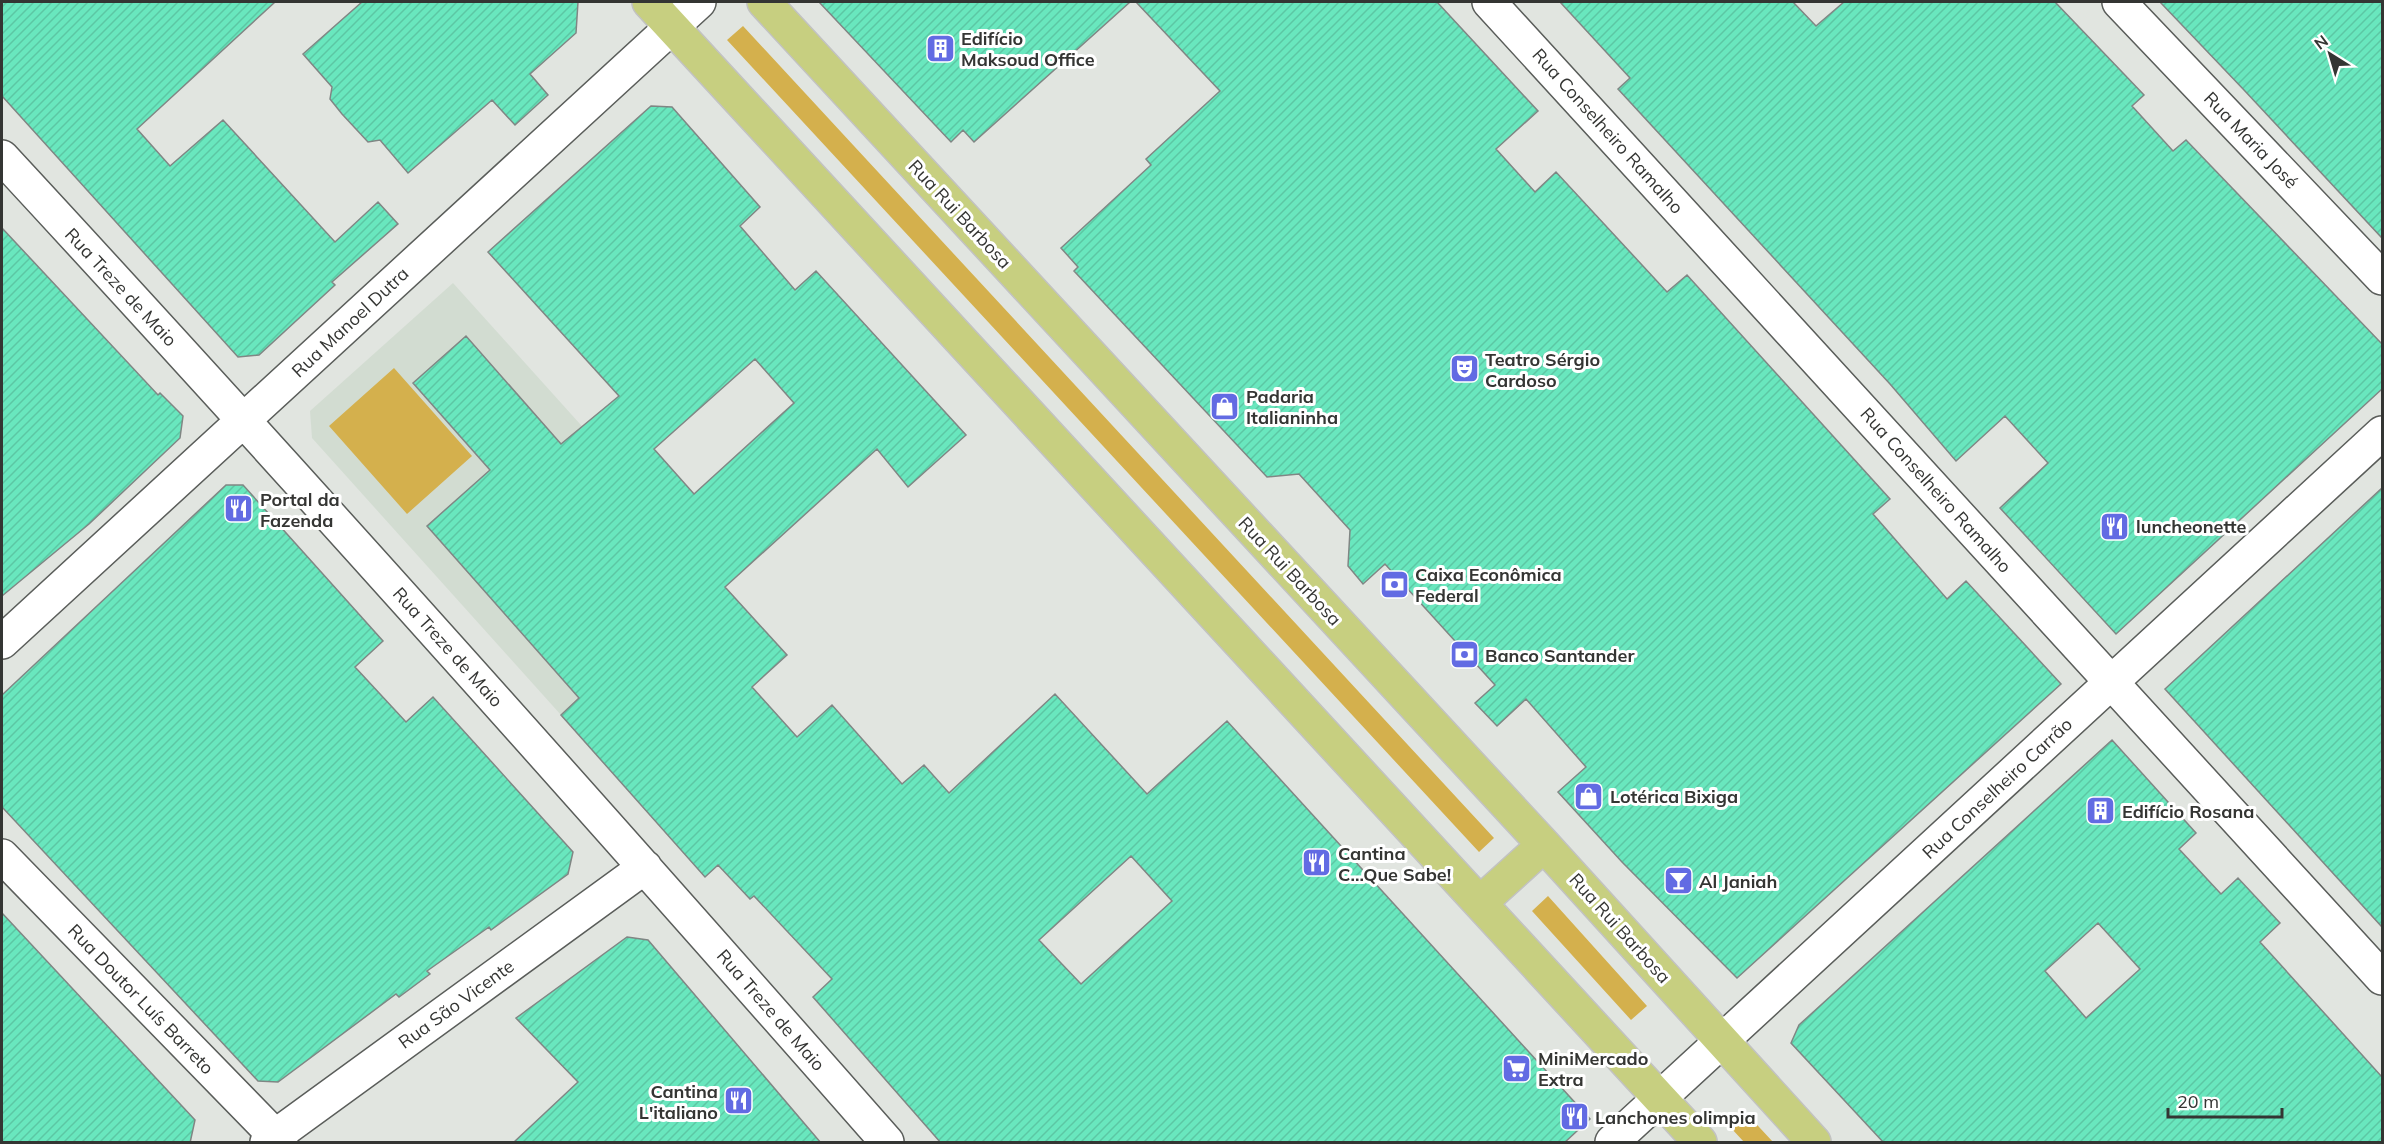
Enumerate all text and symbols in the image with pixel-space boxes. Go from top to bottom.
north arrow [2300,24,2360,84]
place label: Edifício Maksoud Office [961,27,1095,71]
text: N [2310,30,2332,54]
building icon: Edifício Maksoud Office [924,32,956,64]
street label: Rua Conselheiro Ramalho [1528,43,1688,219]
street label: Rua Maria José [2199,87,2303,193]
street label: Rua Rui Barbosa [904,155,1016,273]
street label: Rua Treze de Maio [60,223,182,351]
street label: Rua Manoel Dutra [287,262,413,382]
place label: Teatro Sérgio Cardoso [1485,348,1600,392]
theatre icon: Teatro Sérgio Cardoso [1448,353,1480,385]
place label: Padaria Italianinha [1246,385,1338,429]
shop icon: Padaria Italianinha [1209,390,1241,422]
street label: Rua Conselheiro Ramalho [1856,402,2016,578]
place label: Portal da Fazenda [260,488,340,532]
restaurant icon: Portal da Fazenda [223,493,255,525]
restaurant icon: luncheonette [2099,510,2131,542]
street label: Rua Rui Barbosa [1234,512,1346,630]
place label: luncheonette [2136,515,2246,538]
place label: Caixa Econômica Federal [1415,563,1562,607]
bank icon: Caixa Econômica Federal [1378,568,1410,600]
street label: Rua Treze de Maio [388,582,508,712]
bank icon: Banco Santander [1448,639,1480,671]
place label: Banco Santander [1485,644,1635,667]
street label: Rua Conselheiro Carrão [1917,712,2077,864]
shop icon: Lotérica Bixiga [1573,780,1605,812]
place label: Lotérica Bixiga [1610,785,1738,808]
building icon: Edifício Rosana [2085,795,2117,827]
place label: Edifício Rosana [2122,800,2254,823]
place label: Cantina C...Que Sabe! [1338,842,1451,886]
restaurant icon: Cantina C...Que Sabe! [1301,847,1333,879]
bar icon: Al Janiah [1662,865,1694,897]
street label: Rua Rui Barbosa [1564,868,1676,988]
place label: Al Janiah [1699,870,1777,893]
street label: Rua Doutor Luís Barreto [63,919,219,1079]
street label: Rua Treze de Maio [712,944,830,1076]
street label: Rua São Vicente [394,954,518,1054]
place label: MiniMercado Extra [1538,1047,1648,1091]
supermarket icon: MiniMercado Extra [1501,1052,1533,1084]
place label: Cantina L'italiano [639,1080,718,1124]
scale bar [2168,1081,2282,1119]
restaurant icon: Cantina L'italiano [723,1085,755,1117]
text: 20 m [2177,1090,2219,1113]
restaurant icon: Lanchones olimpia [1558,1101,1590,1133]
place label: Lanchones olimpia [1595,1106,1756,1129]

